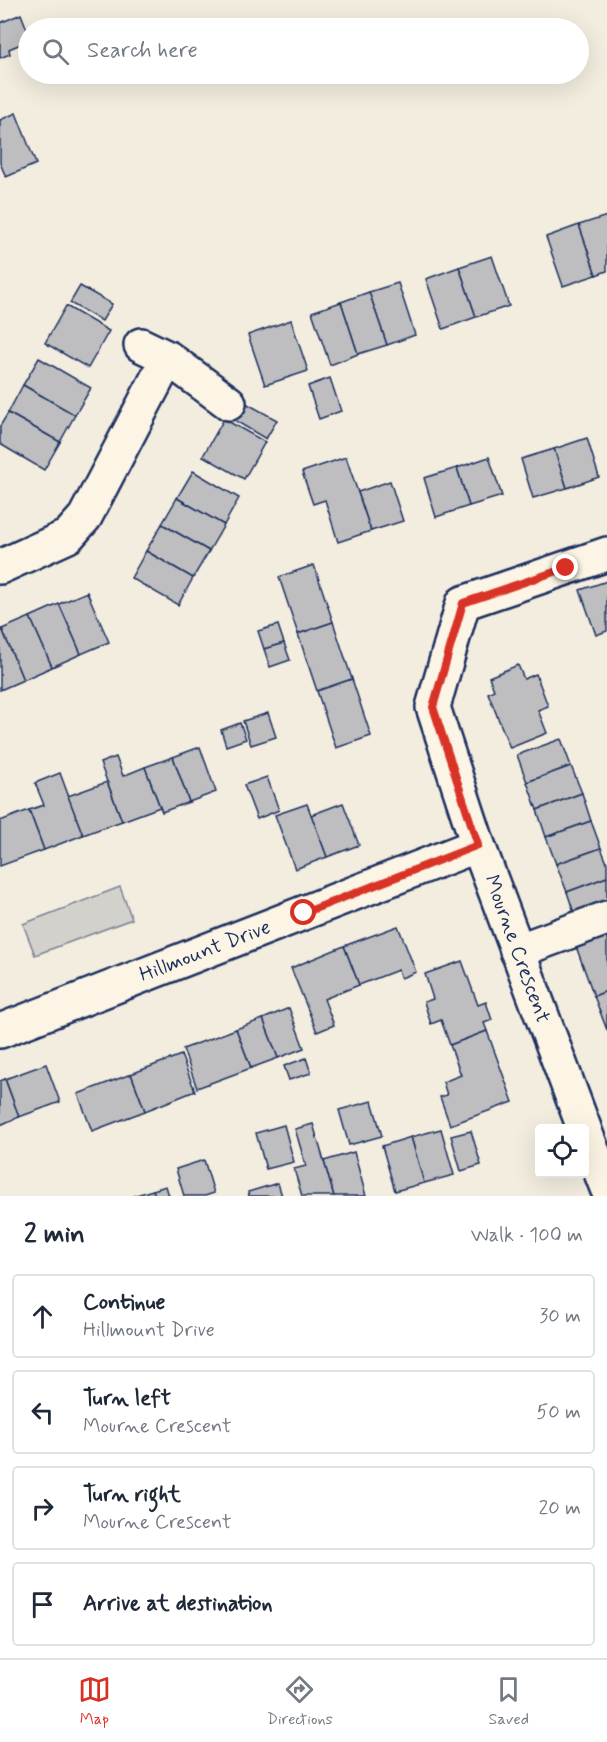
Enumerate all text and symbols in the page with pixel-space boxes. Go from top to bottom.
search box [18,18,589,84]
icon: search [39,35,72,68]
text: Search here [87,37,198,65]
route end [552,554,578,580]
street label: Mourne Crescent [477,871,557,1027]
route start [290,899,316,925]
street label: Hillmount Drive [135,913,275,989]
map controls [535,1124,589,1178]
button: locate [535,1124,589,1178]
text: 2 min [24,1218,85,1252]
text: Walk · 100 m [471,1222,583,1249]
text: Continue [83,1289,165,1317]
icon: ahead [26,1300,59,1333]
text: 30 m [539,1303,581,1330]
text: Hillmount Drive [83,1317,215,1344]
text: Turn left [83,1385,171,1413]
icon: left [26,1396,59,1429]
text: 50 m [536,1399,581,1426]
text: Mourne Crescent [83,1413,231,1440]
text: Turn right [83,1481,181,1509]
icon: right [26,1492,59,1525]
text: 20 m [538,1495,581,1522]
text: Mourne Crescent [83,1509,231,1536]
icon: arrive [26,1588,59,1621]
text: Arrive at destination [83,1590,273,1618]
tab: Map [78,1673,111,1730]
tab: Directions [267,1673,333,1730]
tab: Saved [489,1673,529,1730]

